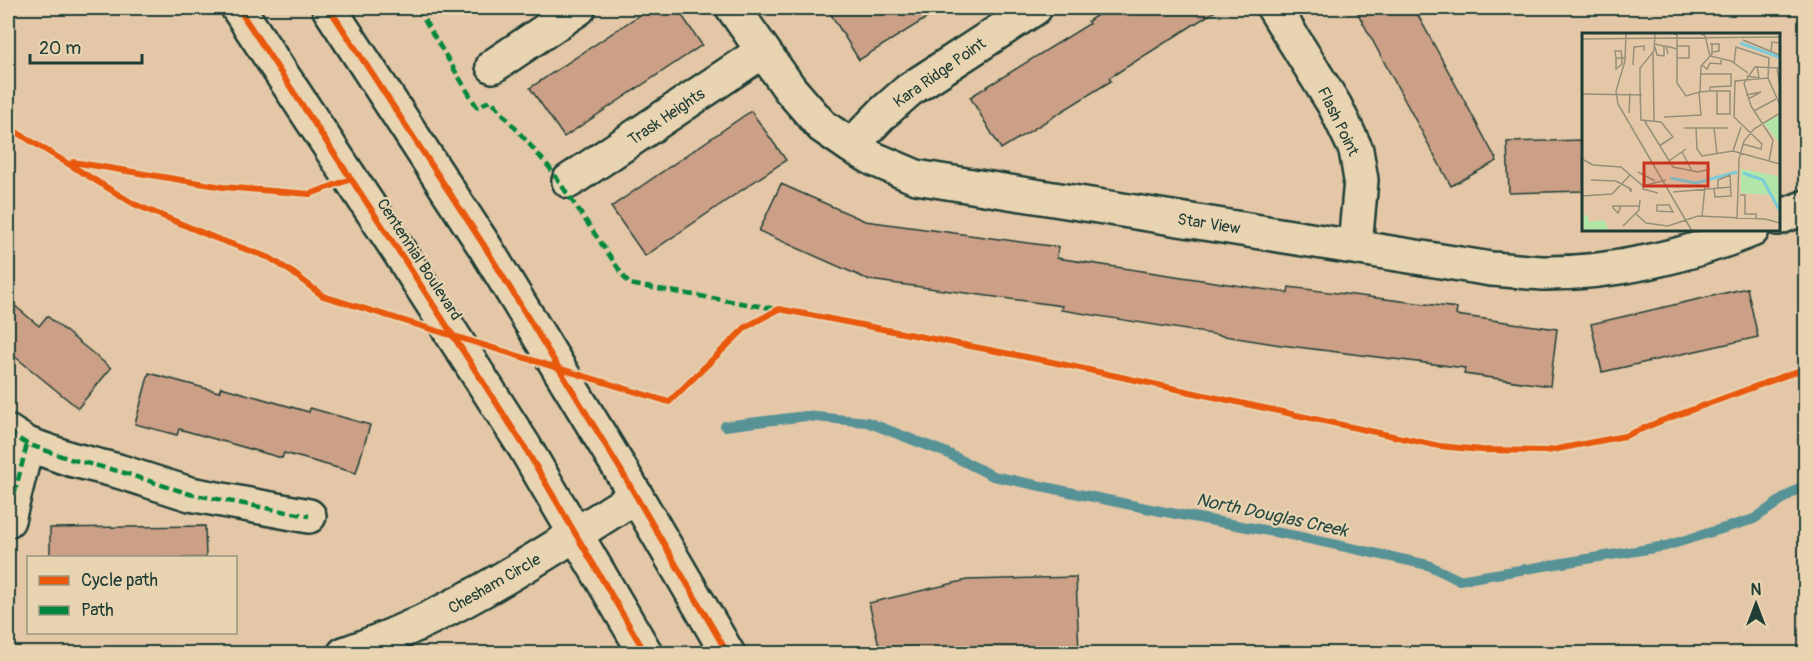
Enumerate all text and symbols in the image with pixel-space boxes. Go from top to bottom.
scale bar [30,27,142,65]
street label: Kara Ridge Point [889,33,990,112]
inset map [1582,33,1780,231]
text: 20 m [39,37,81,60]
street label: Trask Heights [624,84,709,150]
street label: Flash Point [1313,84,1364,160]
street label: Centennial Boulevard [372,195,466,324]
street label: Star View [1176,209,1242,239]
water label: North Douglas Creek [1194,488,1351,543]
street label: Chesham Circle [445,549,544,618]
legend [27,556,237,634]
text: Cycle path [81,569,158,592]
north arrow [1726,574,1786,634]
text: N [1751,580,1762,600]
text: Path [81,599,114,622]

